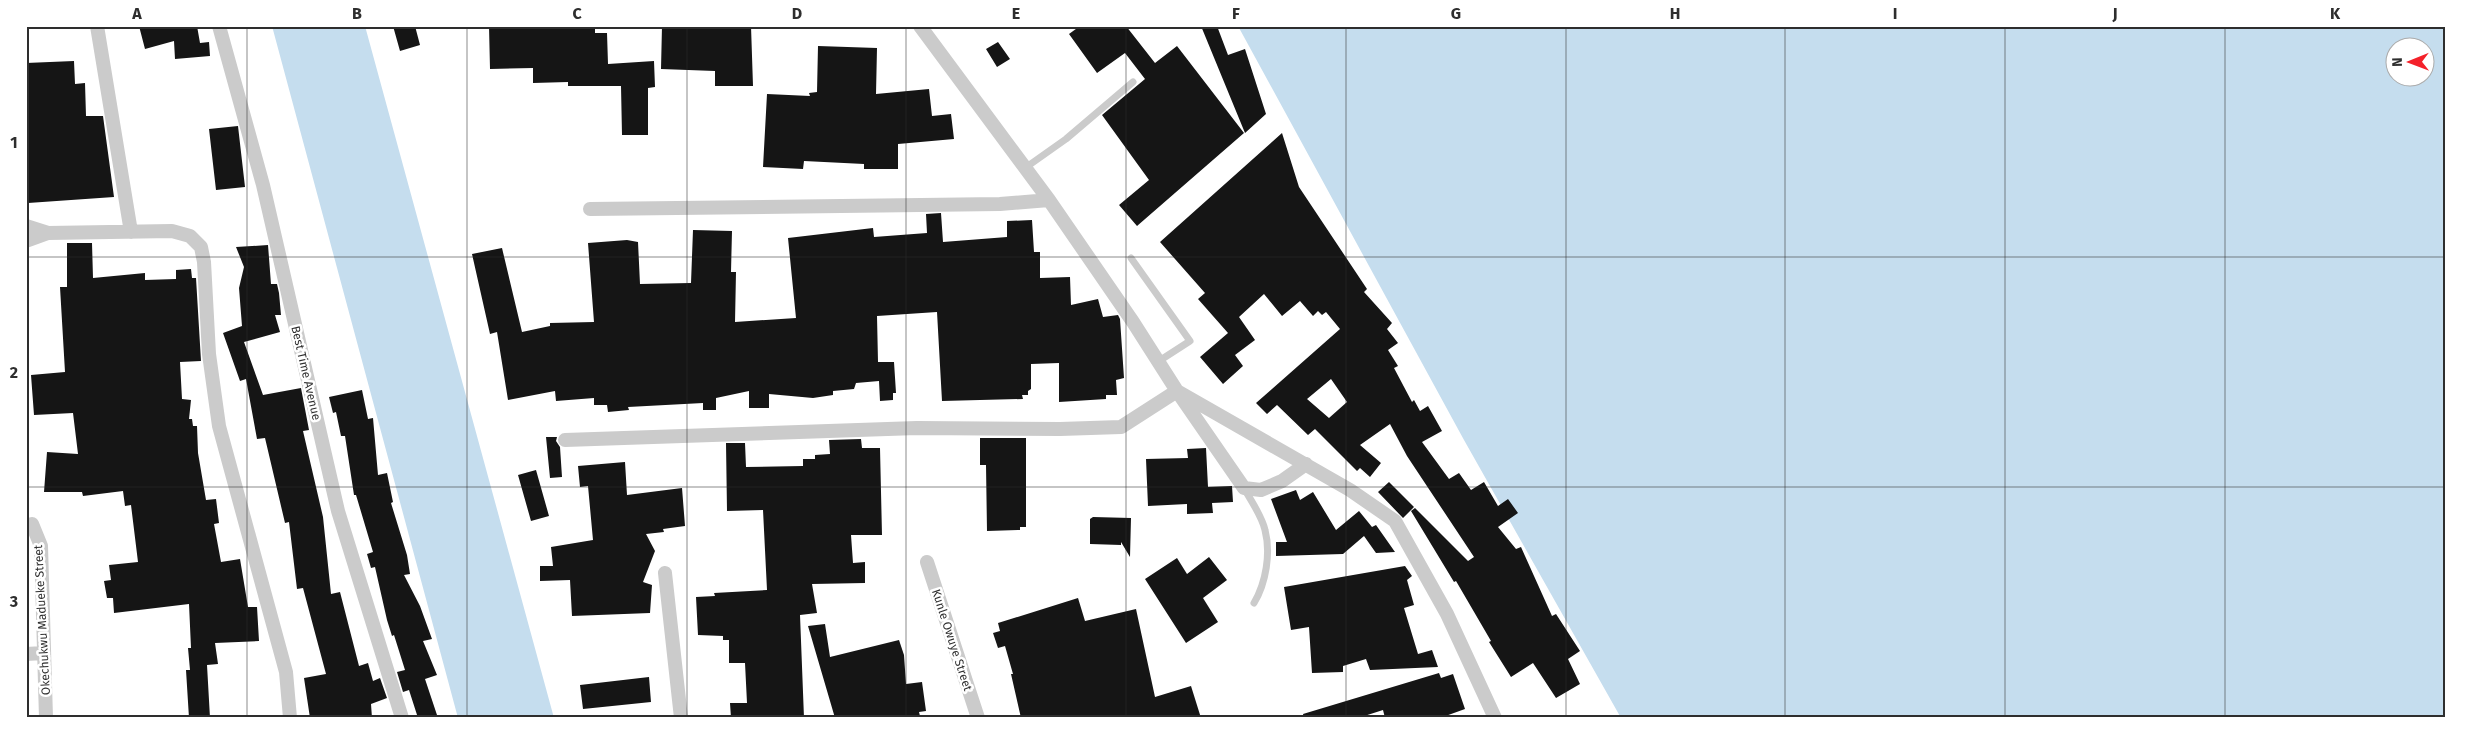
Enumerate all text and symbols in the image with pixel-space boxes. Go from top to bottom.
text: A [131,4,142,23]
text: B [352,4,362,23]
text: C [572,4,582,23]
text: D [792,4,802,23]
text: E [1012,4,1020,23]
text: F [1232,4,1240,23]
text: G [1451,4,1461,23]
text: H [1670,4,1680,23]
text: I [1893,4,1897,23]
text: J [2111,4,2118,23]
text: K [2330,4,2341,23]
north arrow [2384,38,2434,88]
text: N [2389,57,2406,67]
text: 1 [10,133,18,152]
street label: Best Time Avenue [288,324,324,422]
text: 2 [10,363,18,382]
street label: Okechukwu Madueke Street [31,544,53,695]
street label: Kunle Owuye Street [929,587,975,693]
text: 3 [9,592,18,611]

